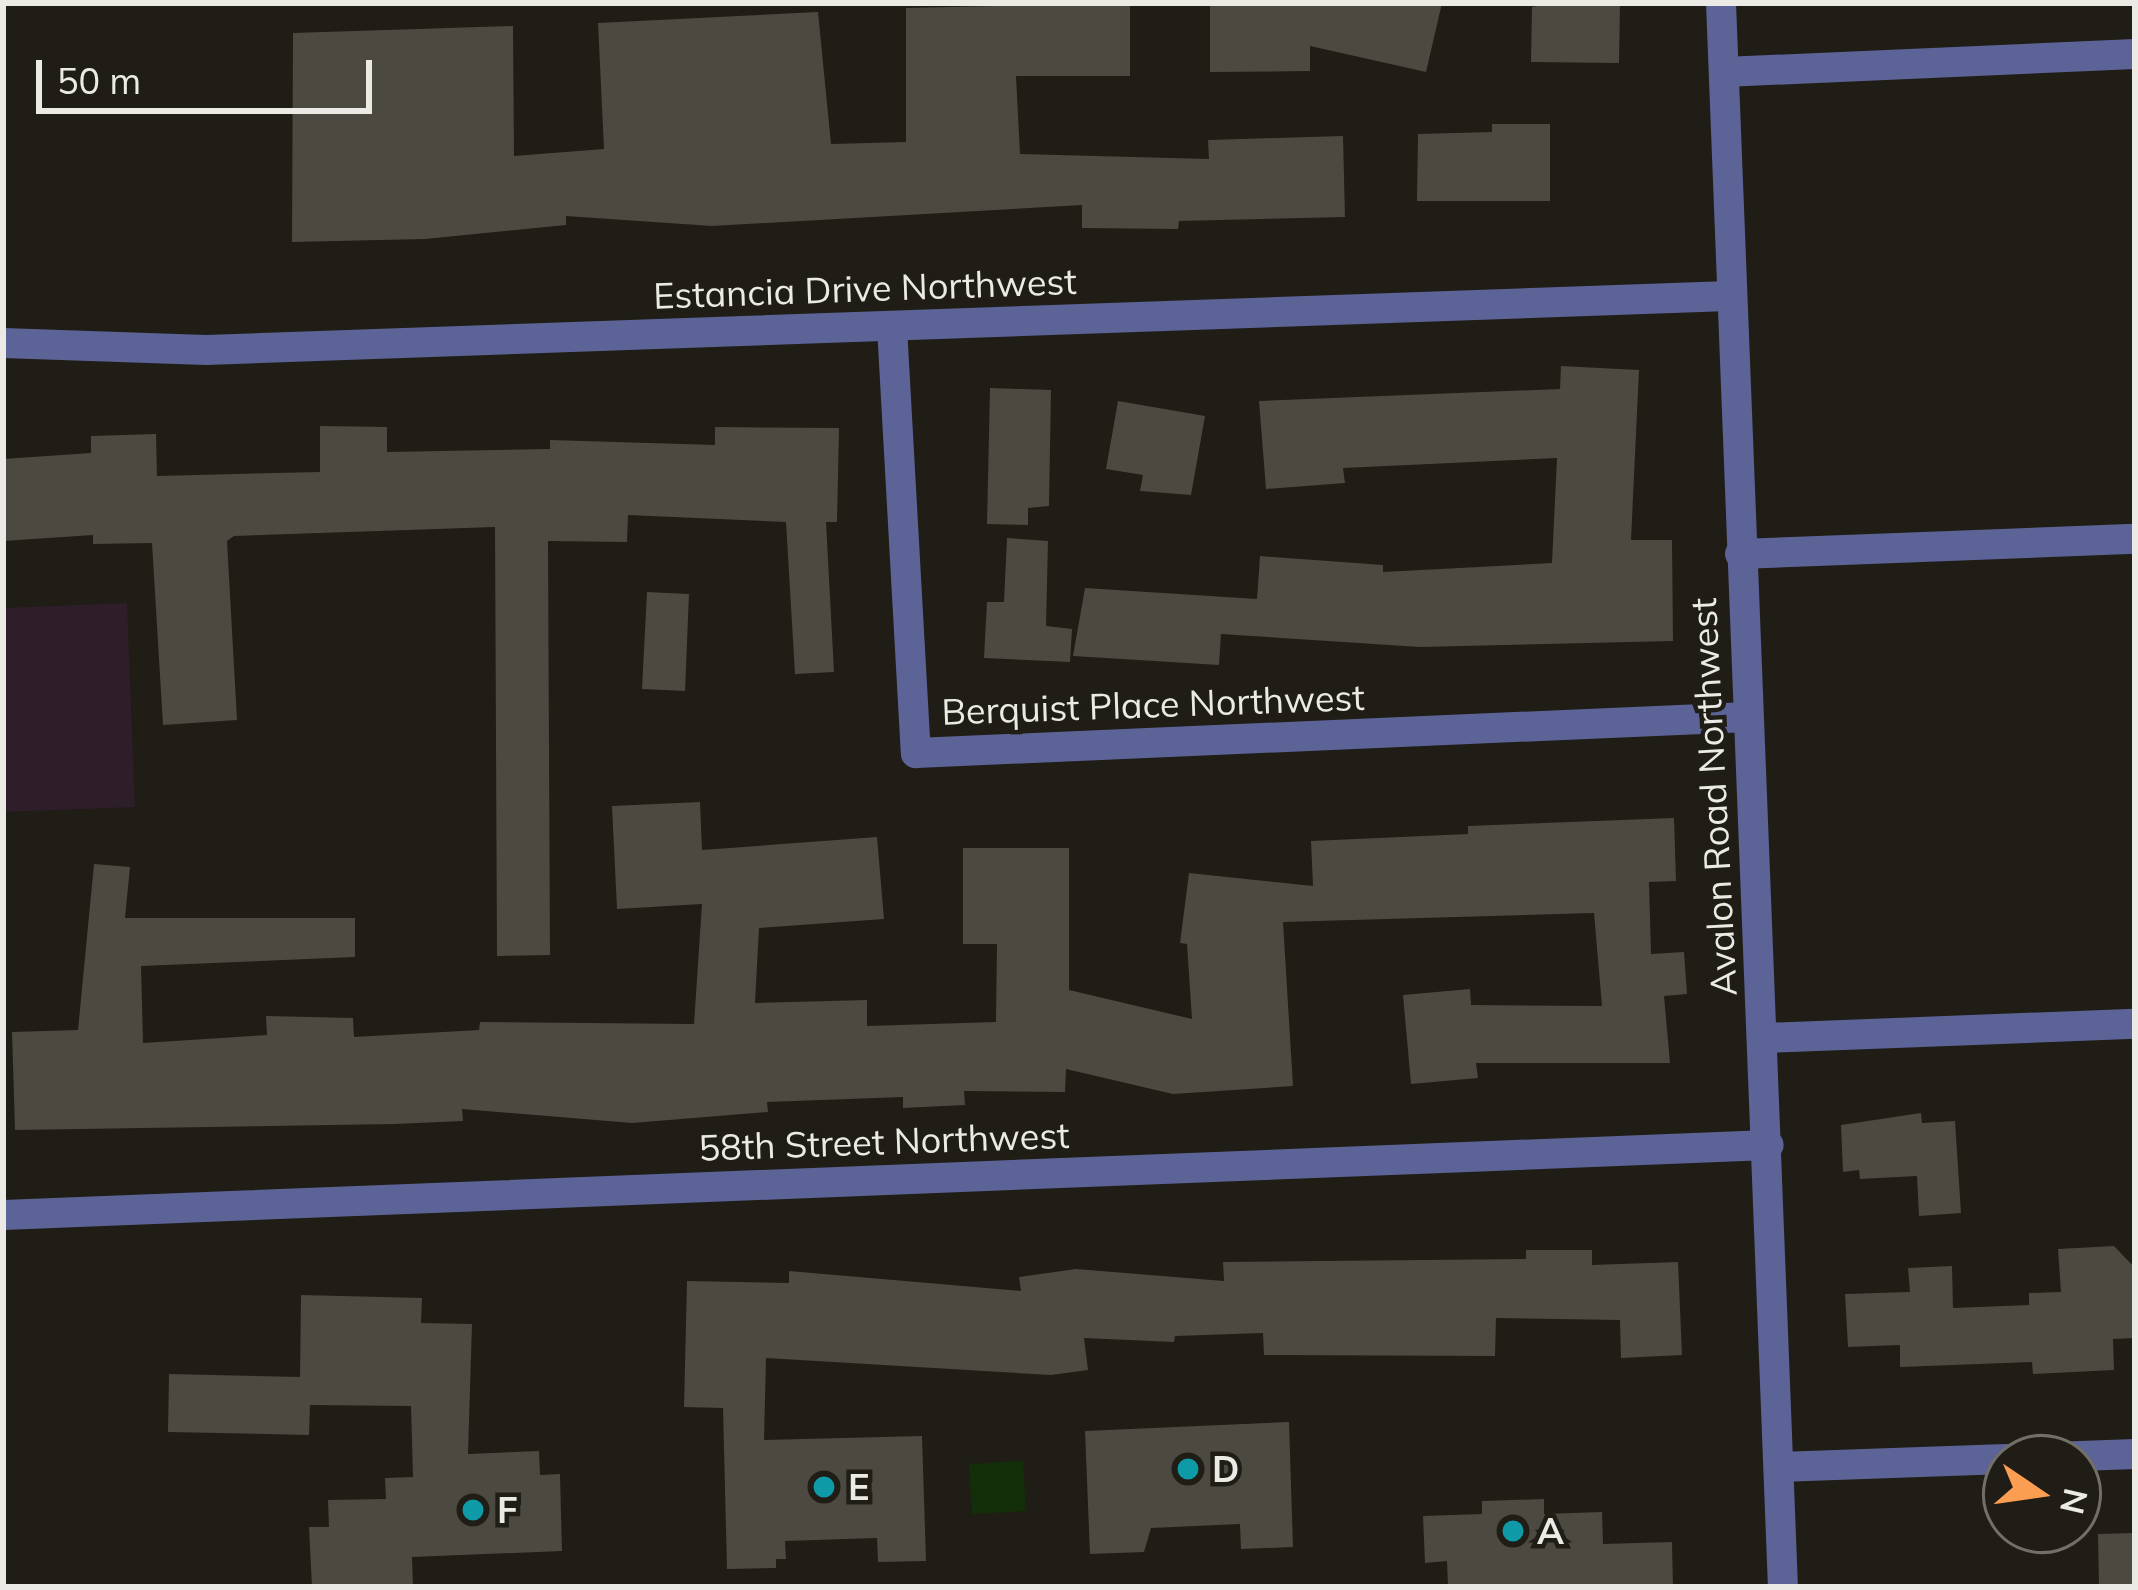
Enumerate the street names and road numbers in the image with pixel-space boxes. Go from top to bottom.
street label: Estancia Drive Northwest [653,259,1077,317]
street label: Avalon Road Northwest [1681,597,1745,997]
street label: Berquist Place Northwest [941,675,1365,733]
street label: 58th Street Northwest [698,1113,1070,1169]

